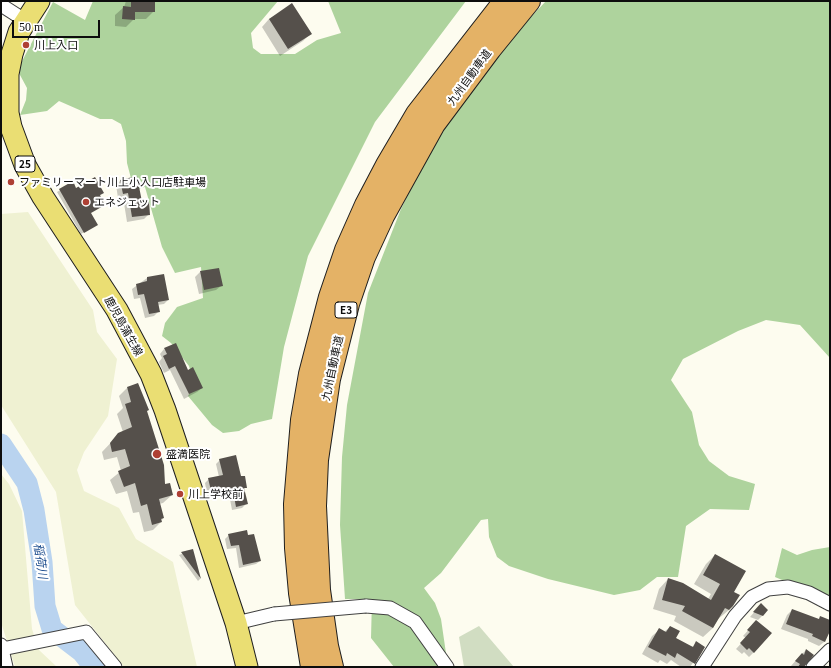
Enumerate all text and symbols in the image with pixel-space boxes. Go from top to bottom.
scale bar [14,12,102,38]
text: 50 m [19,20,43,34]
place label: 川上入口 [34,38,78,52]
marker: 川上入口 [21,40,31,50]
street label: 九州自動車道 [444,46,494,108]
road number: 25 [15,156,35,172]
place label: ファミリーマート川上小入口店駐車場 [19,175,206,189]
marker: ファミリーマート川上小入口店駐車場 [6,177,16,187]
place label: エネジェット [94,195,160,209]
marker: エネジェット [81,197,91,207]
street label: 鹿児島蒲生線 [102,294,146,358]
road number: E3 [335,302,357,318]
street label: 九州自動車道 [319,334,345,402]
place label: 盛満医院 [166,447,210,461]
marker: 盛満医院 [151,448,163,460]
place label: 川上学校前 [188,487,243,501]
marker: 川上学校前 [175,489,185,499]
water label: 稲荷川 [31,542,51,580]

